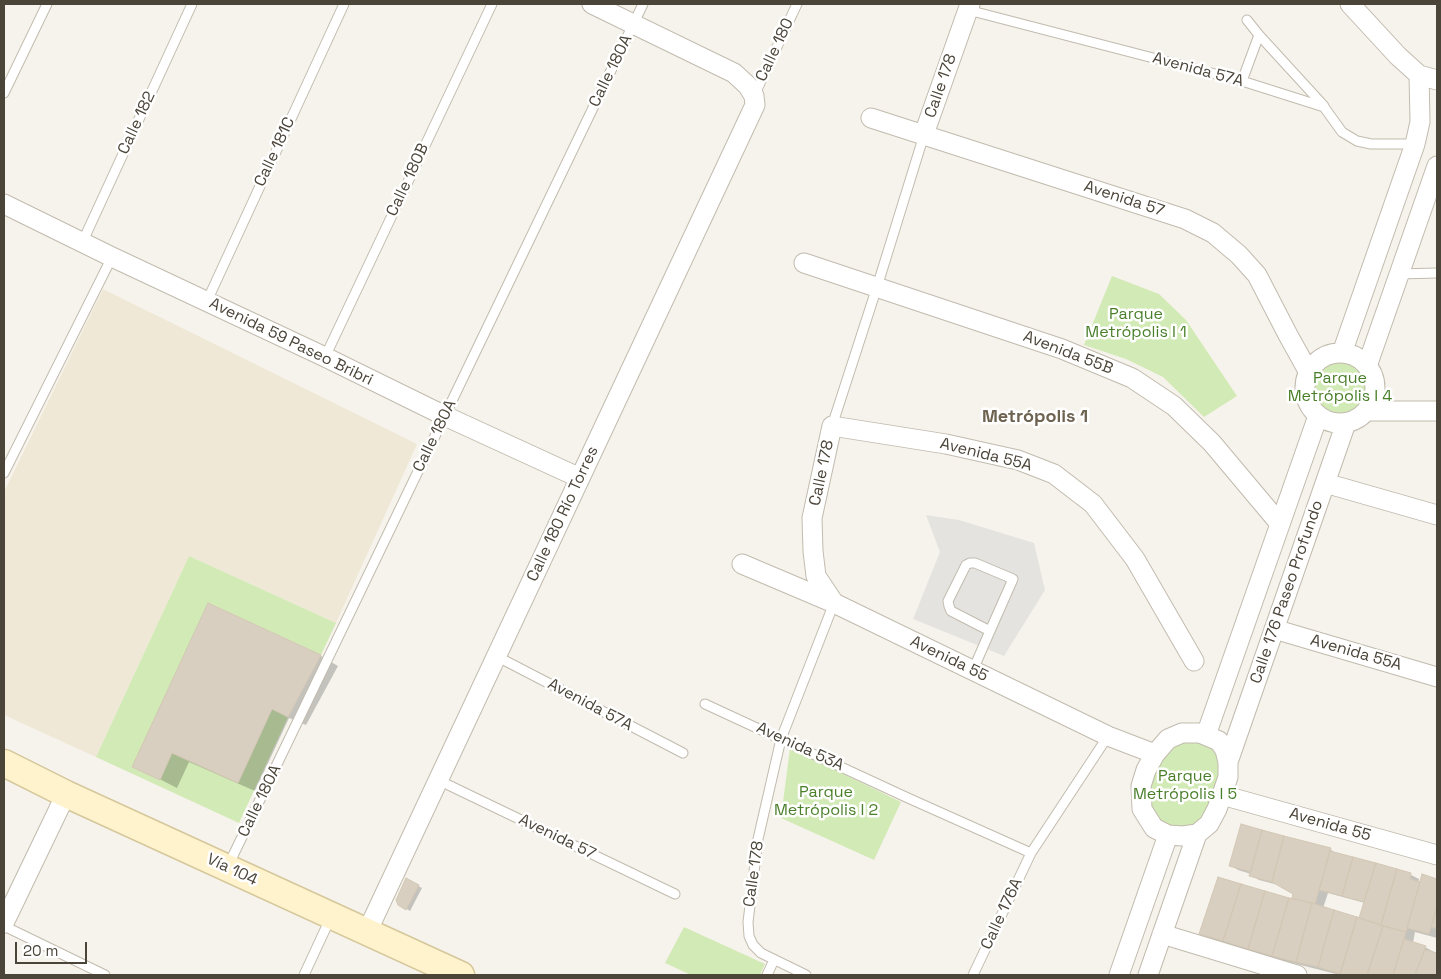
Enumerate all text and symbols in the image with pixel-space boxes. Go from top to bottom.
street label: Calle 180 [752,15,798,85]
street label: Calle 180A [585,32,637,110]
street label: Avenida 57A [1150,49,1246,91]
street label: Calle 178 [921,51,961,121]
street label: Calle 182 [114,88,160,158]
street label: Calle 181C [251,114,299,190]
street label: Calle 180B [383,140,433,220]
street label: Avenida 57 [1081,177,1167,221]
street label: Avenida 59 Paseo Bribri [206,294,376,390]
park label: Parque Metrópolis I 1 [1085,305,1187,343]
street label: Avenida 55B [1020,327,1116,379]
park label: Parque Metrópolis I 4 [1288,369,1392,407]
street label: Calle 180A [409,397,461,475]
district label: Metrópolis 1 [982,406,1088,428]
street label: Avenida 55A [938,434,1034,476]
street label: Calle 178 [806,438,838,508]
street label: Calle 180 Río Torres [523,443,603,585]
street label: Calle 176 Paseo Profundo [1247,498,1327,686]
street label: Avenida 55A [1308,631,1404,675]
street label: Avenida 55 [907,632,991,686]
street label: Avenida 57A [544,675,636,735]
street label: Avenida 53A [753,718,847,776]
street label: Calle 180A [234,762,286,840]
park label: Parque Metrópolis I 5 [1133,767,1237,805]
park label: Parque Metrópolis I 2 [774,783,878,821]
street label: Avenida 55 [1287,804,1373,846]
street label: Avenida 57 [515,810,599,864]
street label: Calle 178 [740,840,768,908]
street label: Vía 104 [203,850,261,890]
street label: Calle 176A [977,875,1027,953]
scale bar [18,932,90,964]
text: 20 m [23,941,58,960]

